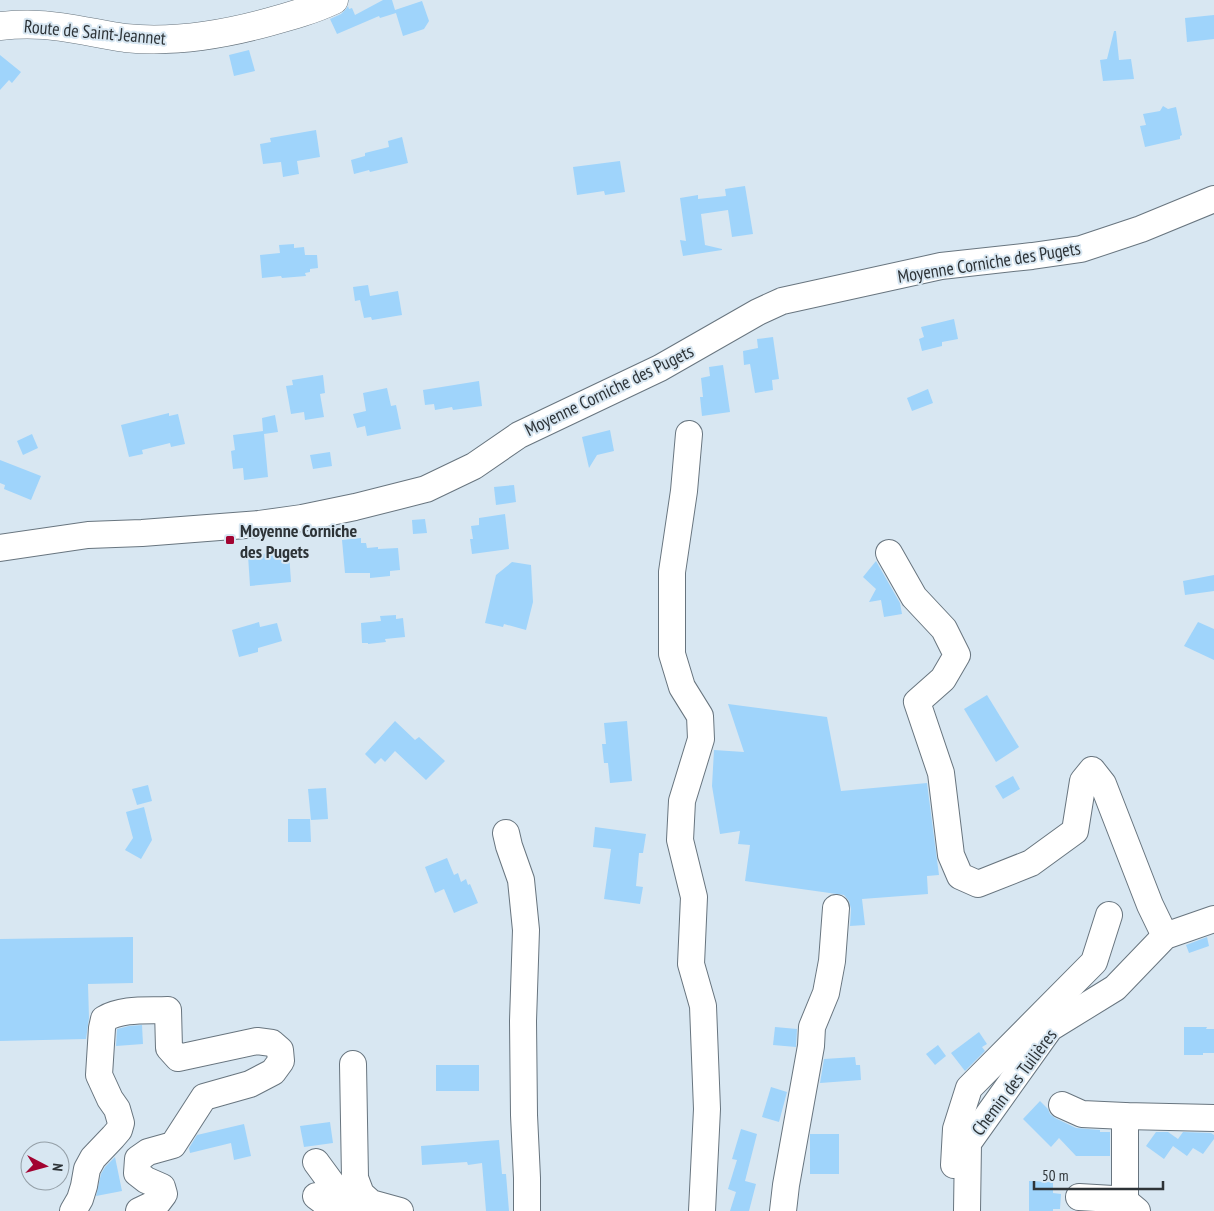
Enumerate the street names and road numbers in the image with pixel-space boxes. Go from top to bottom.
street label: Route de Saint-Jeannet [23,14,167,50]
street label: Moyenne Corniche des Pugets [896,236,1082,288]
street label: Moyenne Corniche des Pugets [521,339,697,441]
street label: Chemin des Tuilières [966,1024,1062,1140]

